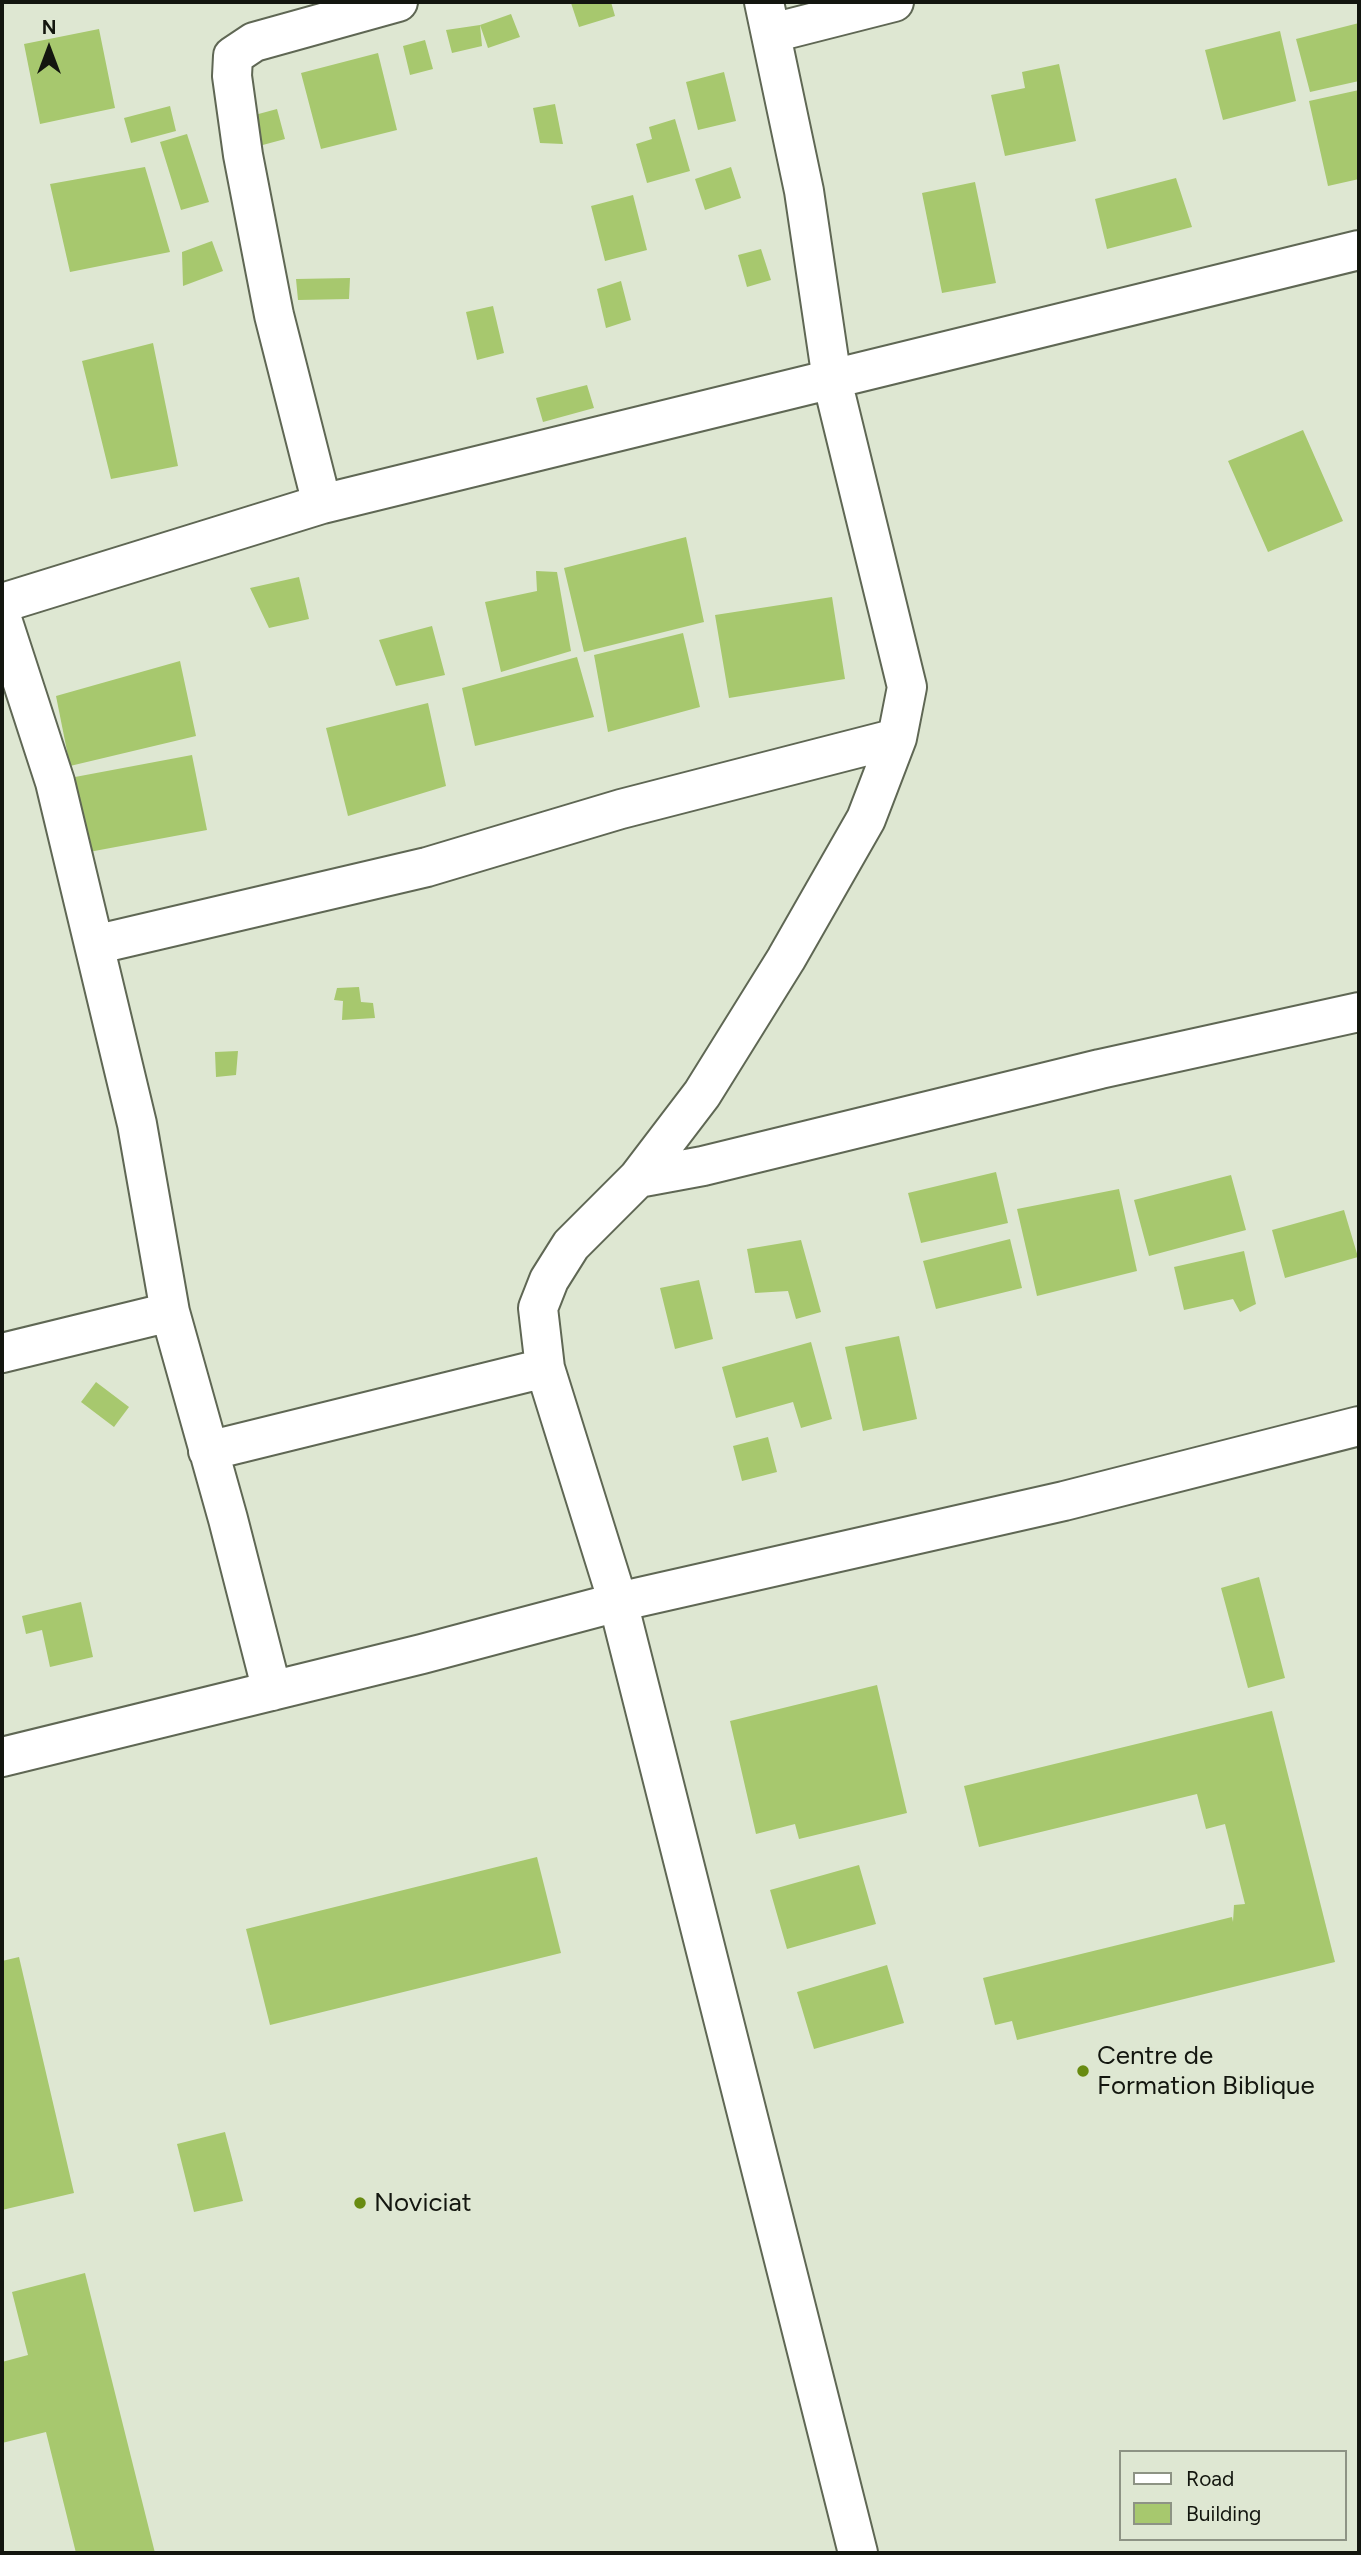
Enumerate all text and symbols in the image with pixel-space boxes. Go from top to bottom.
north arrow [14,14,84,84]
text: N [42,16,56,39]
place label: Centre de Formation Biblique [1097,2040,1315,2102]
marker: Centre de Formation Biblique [1075,2063,1091,2079]
place label: Noviciat [374,2187,472,2219]
marker: Noviciat [352,2195,368,2211]
legend [1120,2450,1347,2541]
text: Road [1186,2466,1234,2491]
text: Building [1186,2501,1261,2526]

